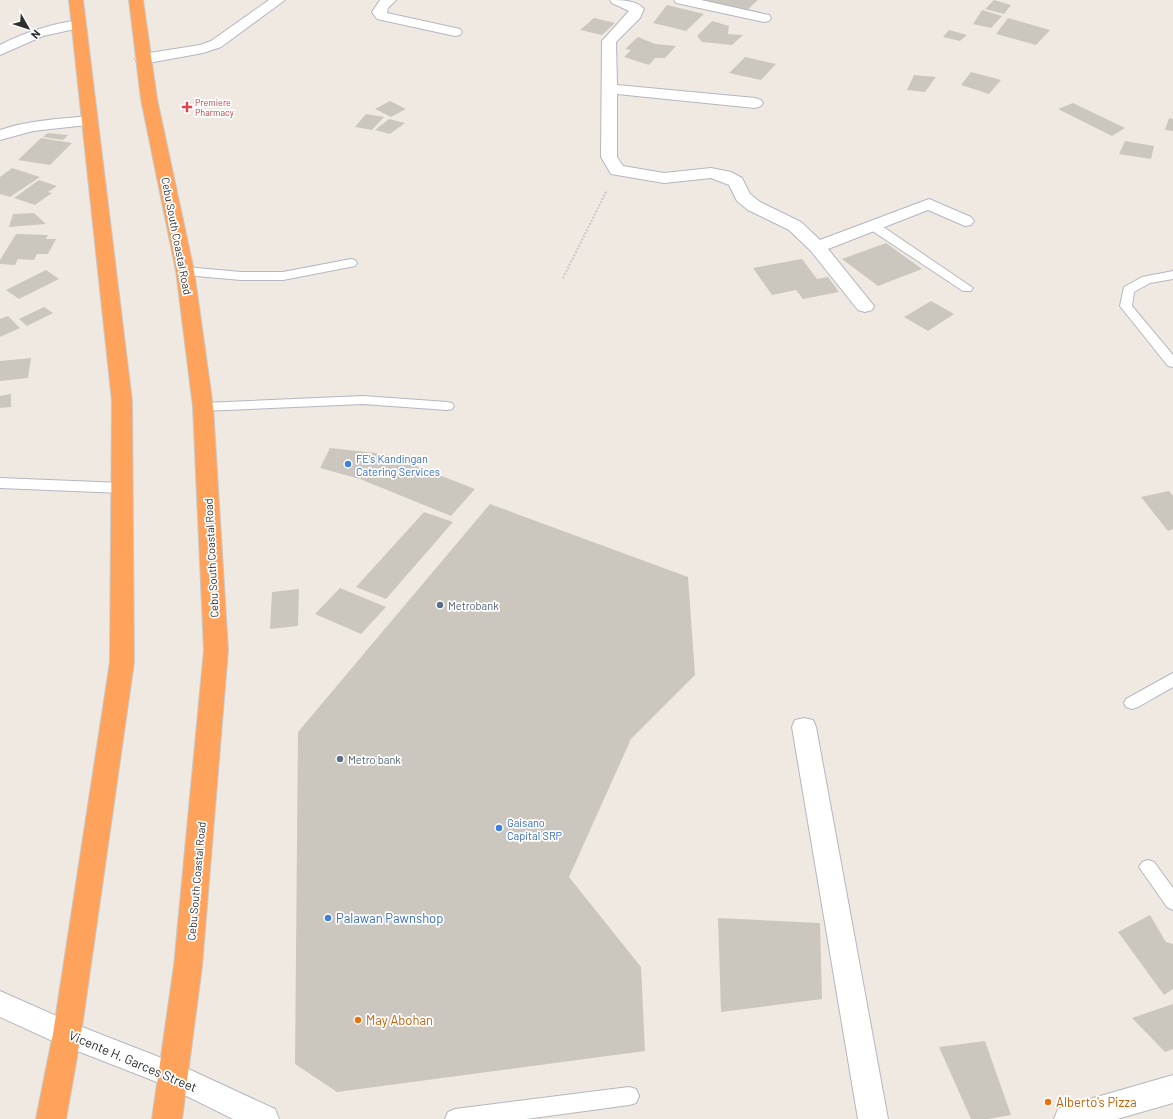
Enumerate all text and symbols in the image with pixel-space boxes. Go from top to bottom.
north arrow [8,8,48,48]
text: N [29,28,44,42]
place label: Premiere Pharmacy [195,97,234,118]
marker: Premiere Pharmacy [182,102,192,112]
street label: Cebu South Coastal Road [159,176,195,296]
place label: FE's Kandingan Catering Services [356,452,440,478]
marker: FE's Kandingan Catering Services [343,459,353,469]
street label: Cebu South Coastal Road [201,498,221,618]
place label: Metrobank [448,599,499,612]
marker: Metrobank [435,600,445,610]
place label: Metro bank [348,753,401,766]
marker: Metro bank [335,754,345,764]
place label: Gaisano Capital SRP [507,816,563,842]
street label: Cebu South Coastal Road [184,821,208,941]
marker: Gaisano Capital SRP [494,823,504,833]
place label: Palawan Pawnshop [336,910,443,926]
marker: Palawan Pawnshop [323,913,333,923]
place label: May Abohan [366,1012,433,1028]
marker: May Abohan [353,1015,363,1025]
street label: Vicente H. Garces Street [67,1027,199,1095]
place label: Alberto's Pizza [1056,1094,1137,1110]
marker: Alberto's Pizza [1043,1097,1053,1107]

